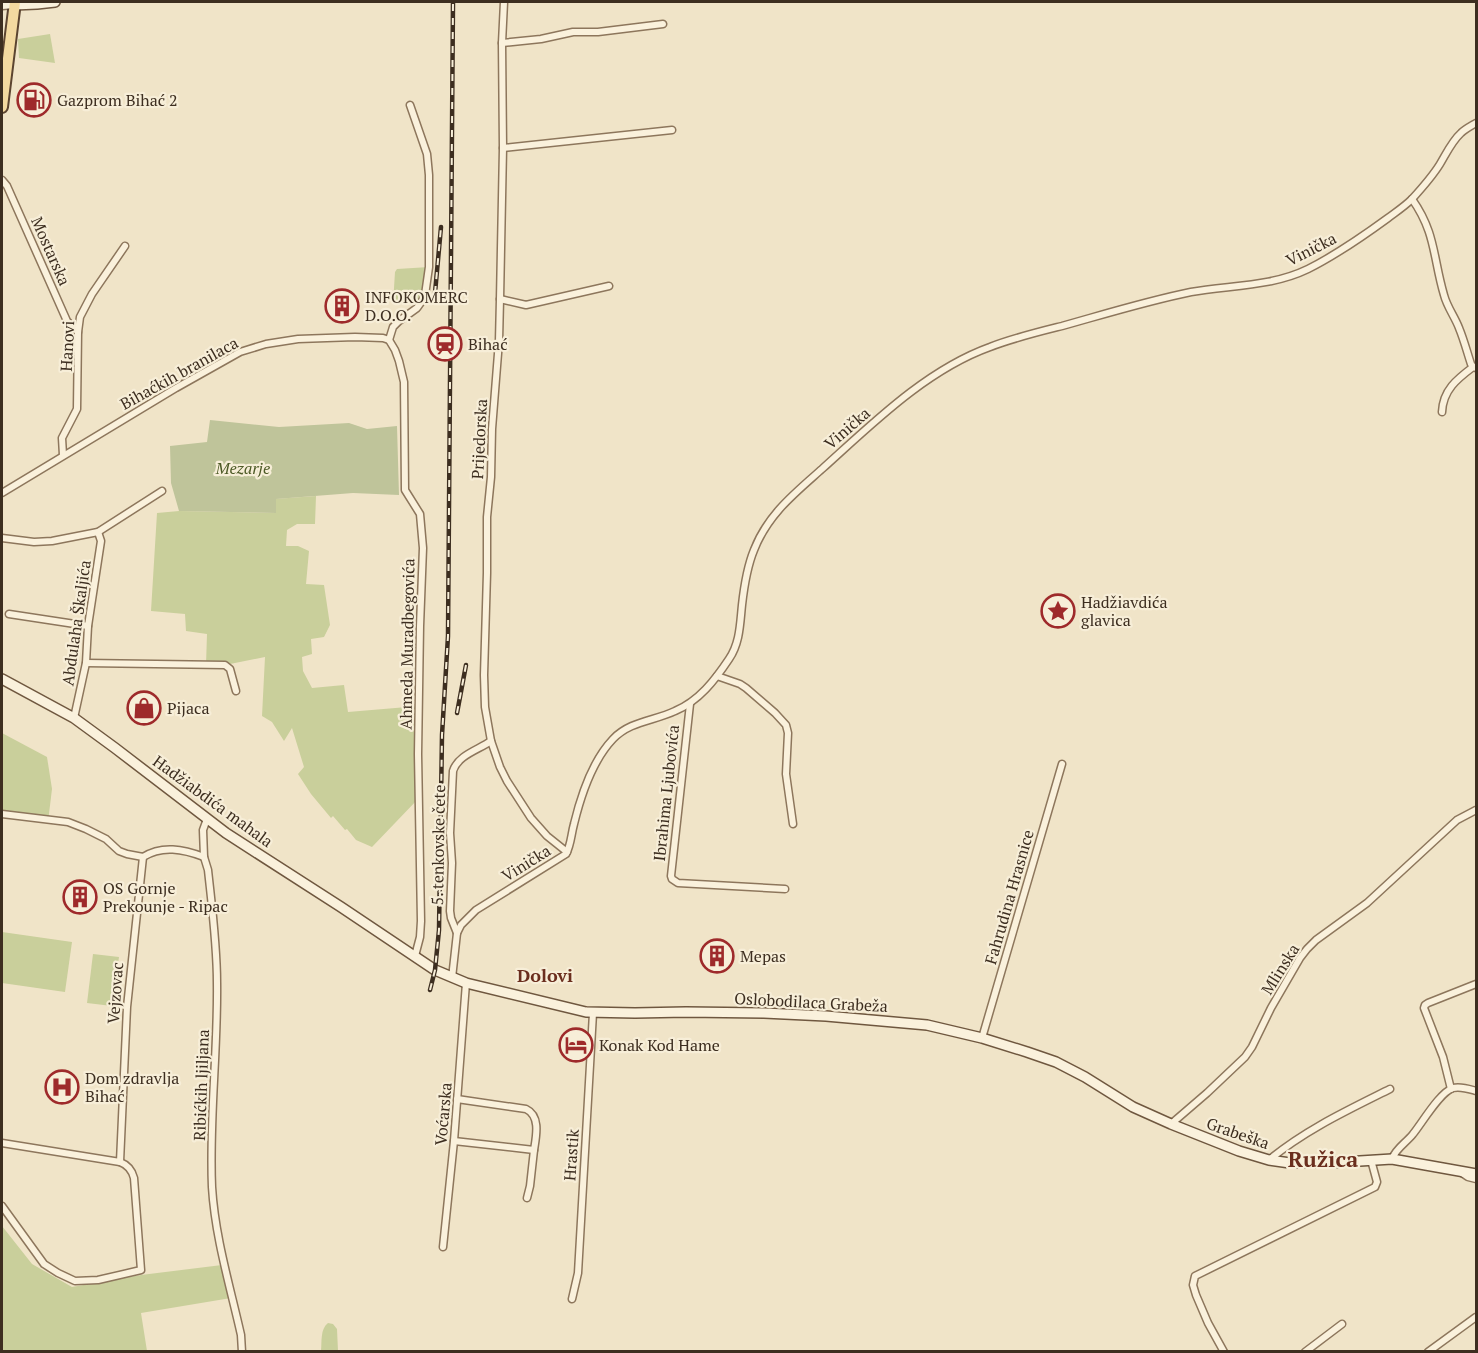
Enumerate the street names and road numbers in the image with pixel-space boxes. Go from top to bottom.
street label: Mostarska [26,213,76,289]
street label: Vinička [1282,227,1340,271]
street label: Hanovi [55,320,79,372]
street label: Bihaćkih branilaca [116,331,242,415]
street label: Prijedorska [466,398,492,480]
street label: Vinička [819,402,875,454]
street label: Ahmeda Muradbegovića [395,558,419,730]
street label: Abdulaha Škaljića [56,559,96,687]
street label: Ibrahima Ljubovića [648,724,684,862]
street label: Hadžiabdića mahala [149,750,277,852]
street label: 5. tenkovske čete [426,785,450,905]
street label: Fahrudina Hrasnice [979,827,1039,967]
street label: Vinička [497,839,555,887]
street label: Mlinska [1256,939,1304,999]
street label: Vejzovac [102,961,128,1025]
street label: Oslobodilaca Grabeža [734,987,888,1017]
street label: Ribićkih ljiljana [188,1029,214,1141]
street label: Voćarska [429,1082,457,1146]
street label: Grabeška [1204,1112,1272,1154]
street label: Hrastik [558,1128,584,1182]

